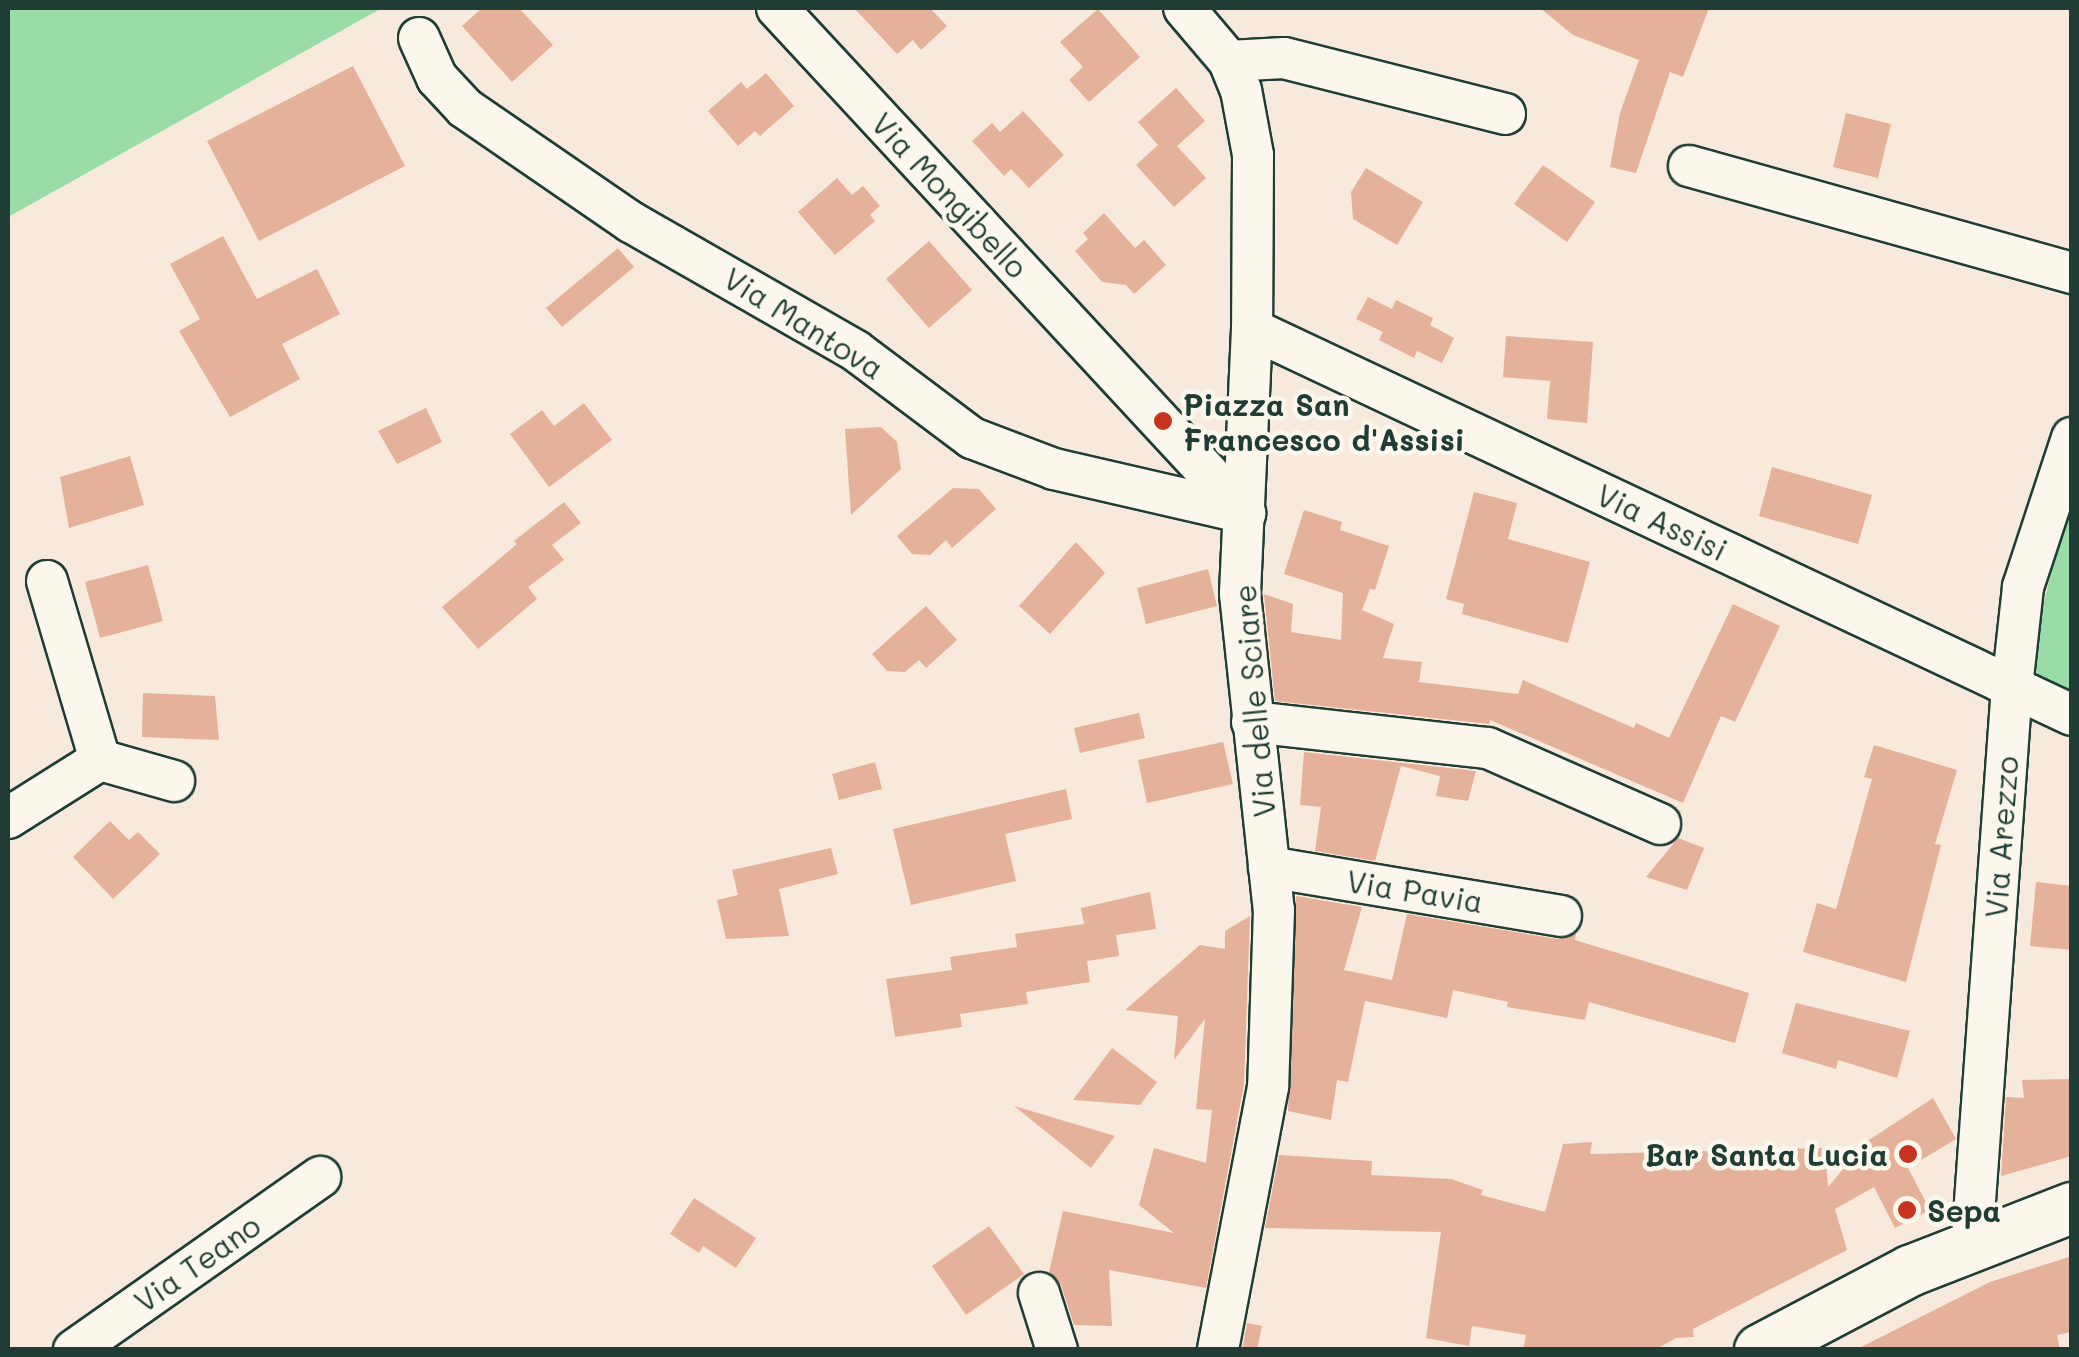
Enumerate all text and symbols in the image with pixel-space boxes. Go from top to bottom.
street label: Via Mongibello [864,105,1036,285]
street label: Via Mantova [717,260,891,386]
place label: Piazza San Francesco d'Assisi [1183,386,1465,456]
marker: Piazza San Francesco d'Assisi [1152,410,1174,432]
street label: Via Assisi [1591,476,1733,568]
street label: Via delle Sciare [1226,583,1282,819]
street label: Via Arezzo [1977,755,2025,919]
street label: Via Pavia [1344,862,1486,920]
place label: Bar Santa Lucia [1645,1136,1888,1172]
marker: Bar Santa Lucia [1897,1143,1919,1165]
place label: Sepa [1927,1192,2001,1228]
marker: Sepa [1896,1199,1918,1221]
street label: Via Teano [127,1207,267,1319]

